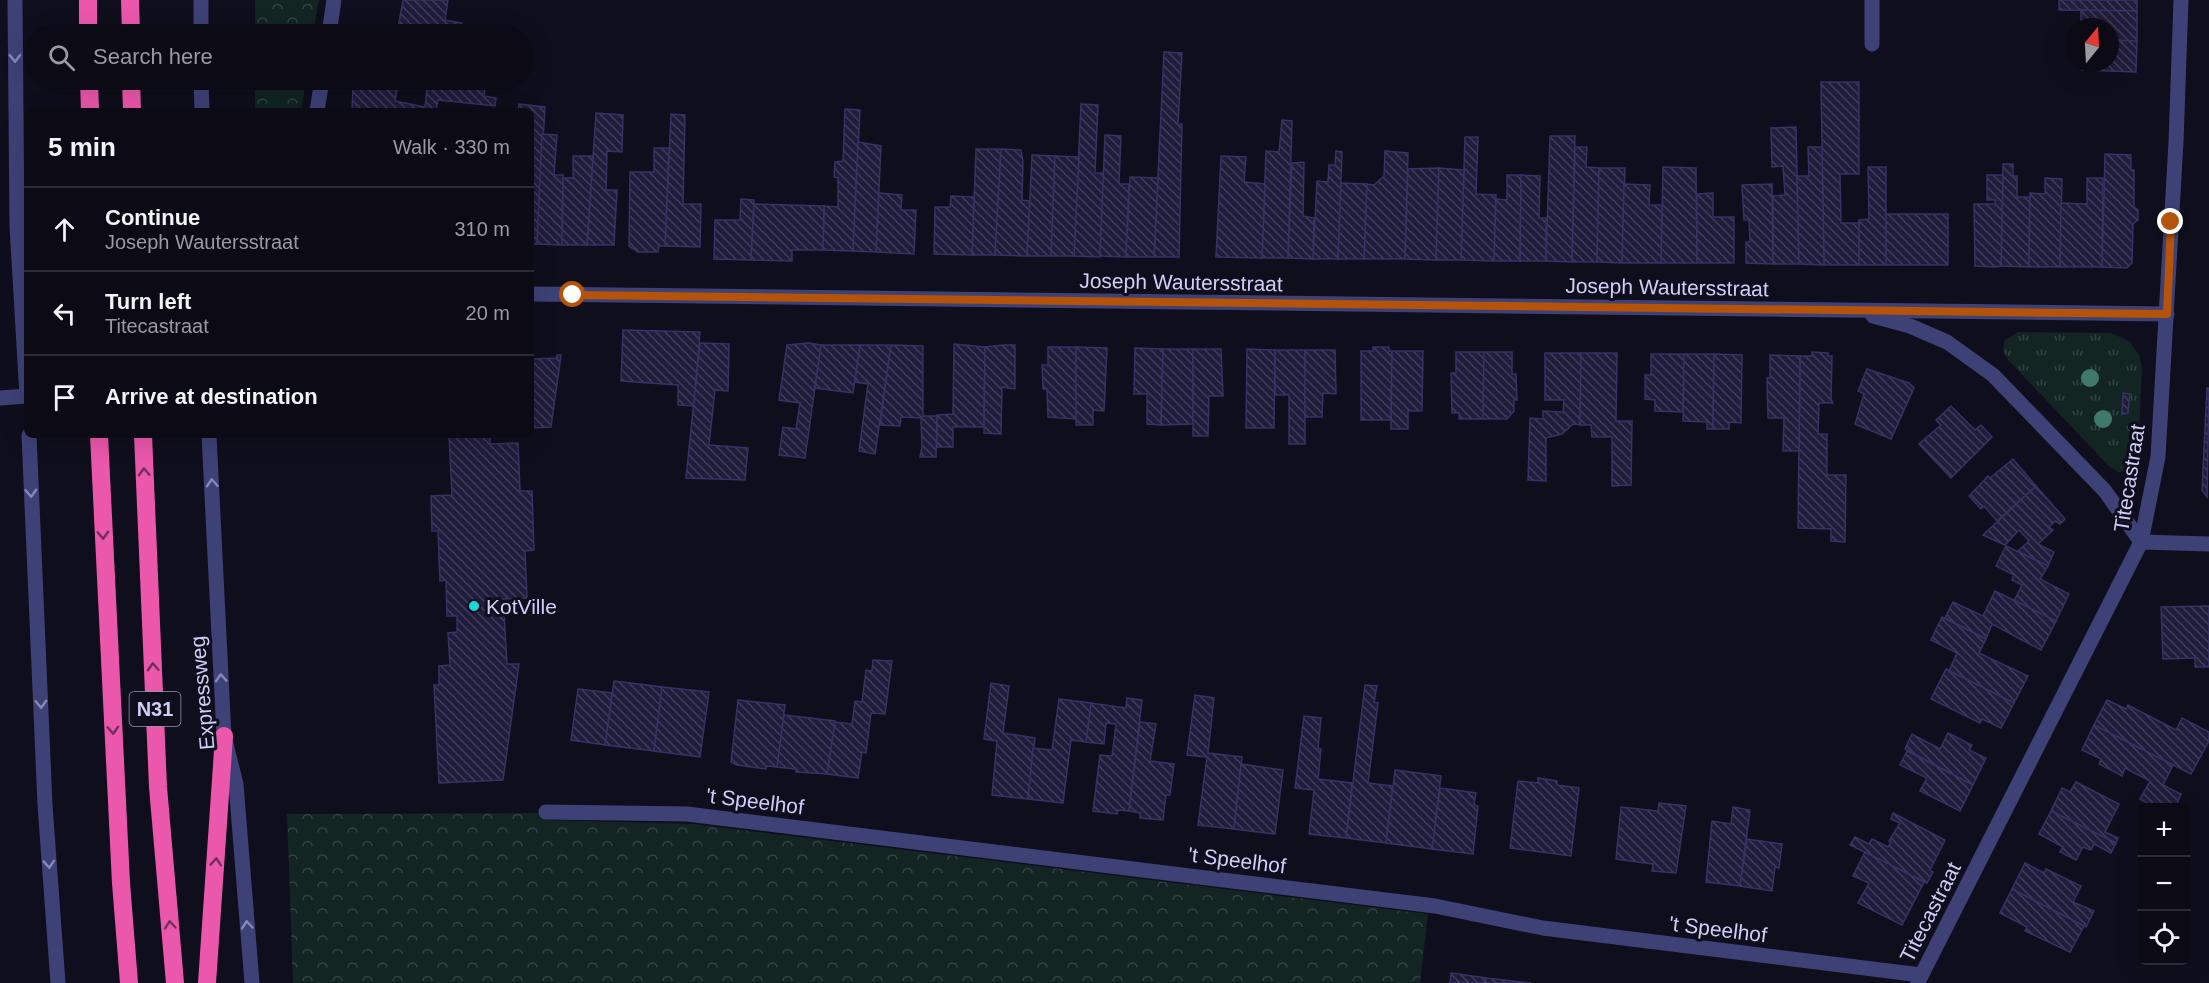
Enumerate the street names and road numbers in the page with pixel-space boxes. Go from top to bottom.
street label: Joseph Wautersstraat [1079,269,1283,295]
street label: Joseph Wautersstraat [1565,274,1769,300]
street label: Titecastraat [2109,422,2149,534]
street label: Expressweg [186,635,218,751]
road number: N31 [130,692,180,726]
street label: 't Speelhof [705,784,805,818]
street label: 't Speelhof [1187,843,1287,877]
street label: Titecastraat [1895,858,1965,966]
street label: 't Speelhof [1668,912,1768,946]

